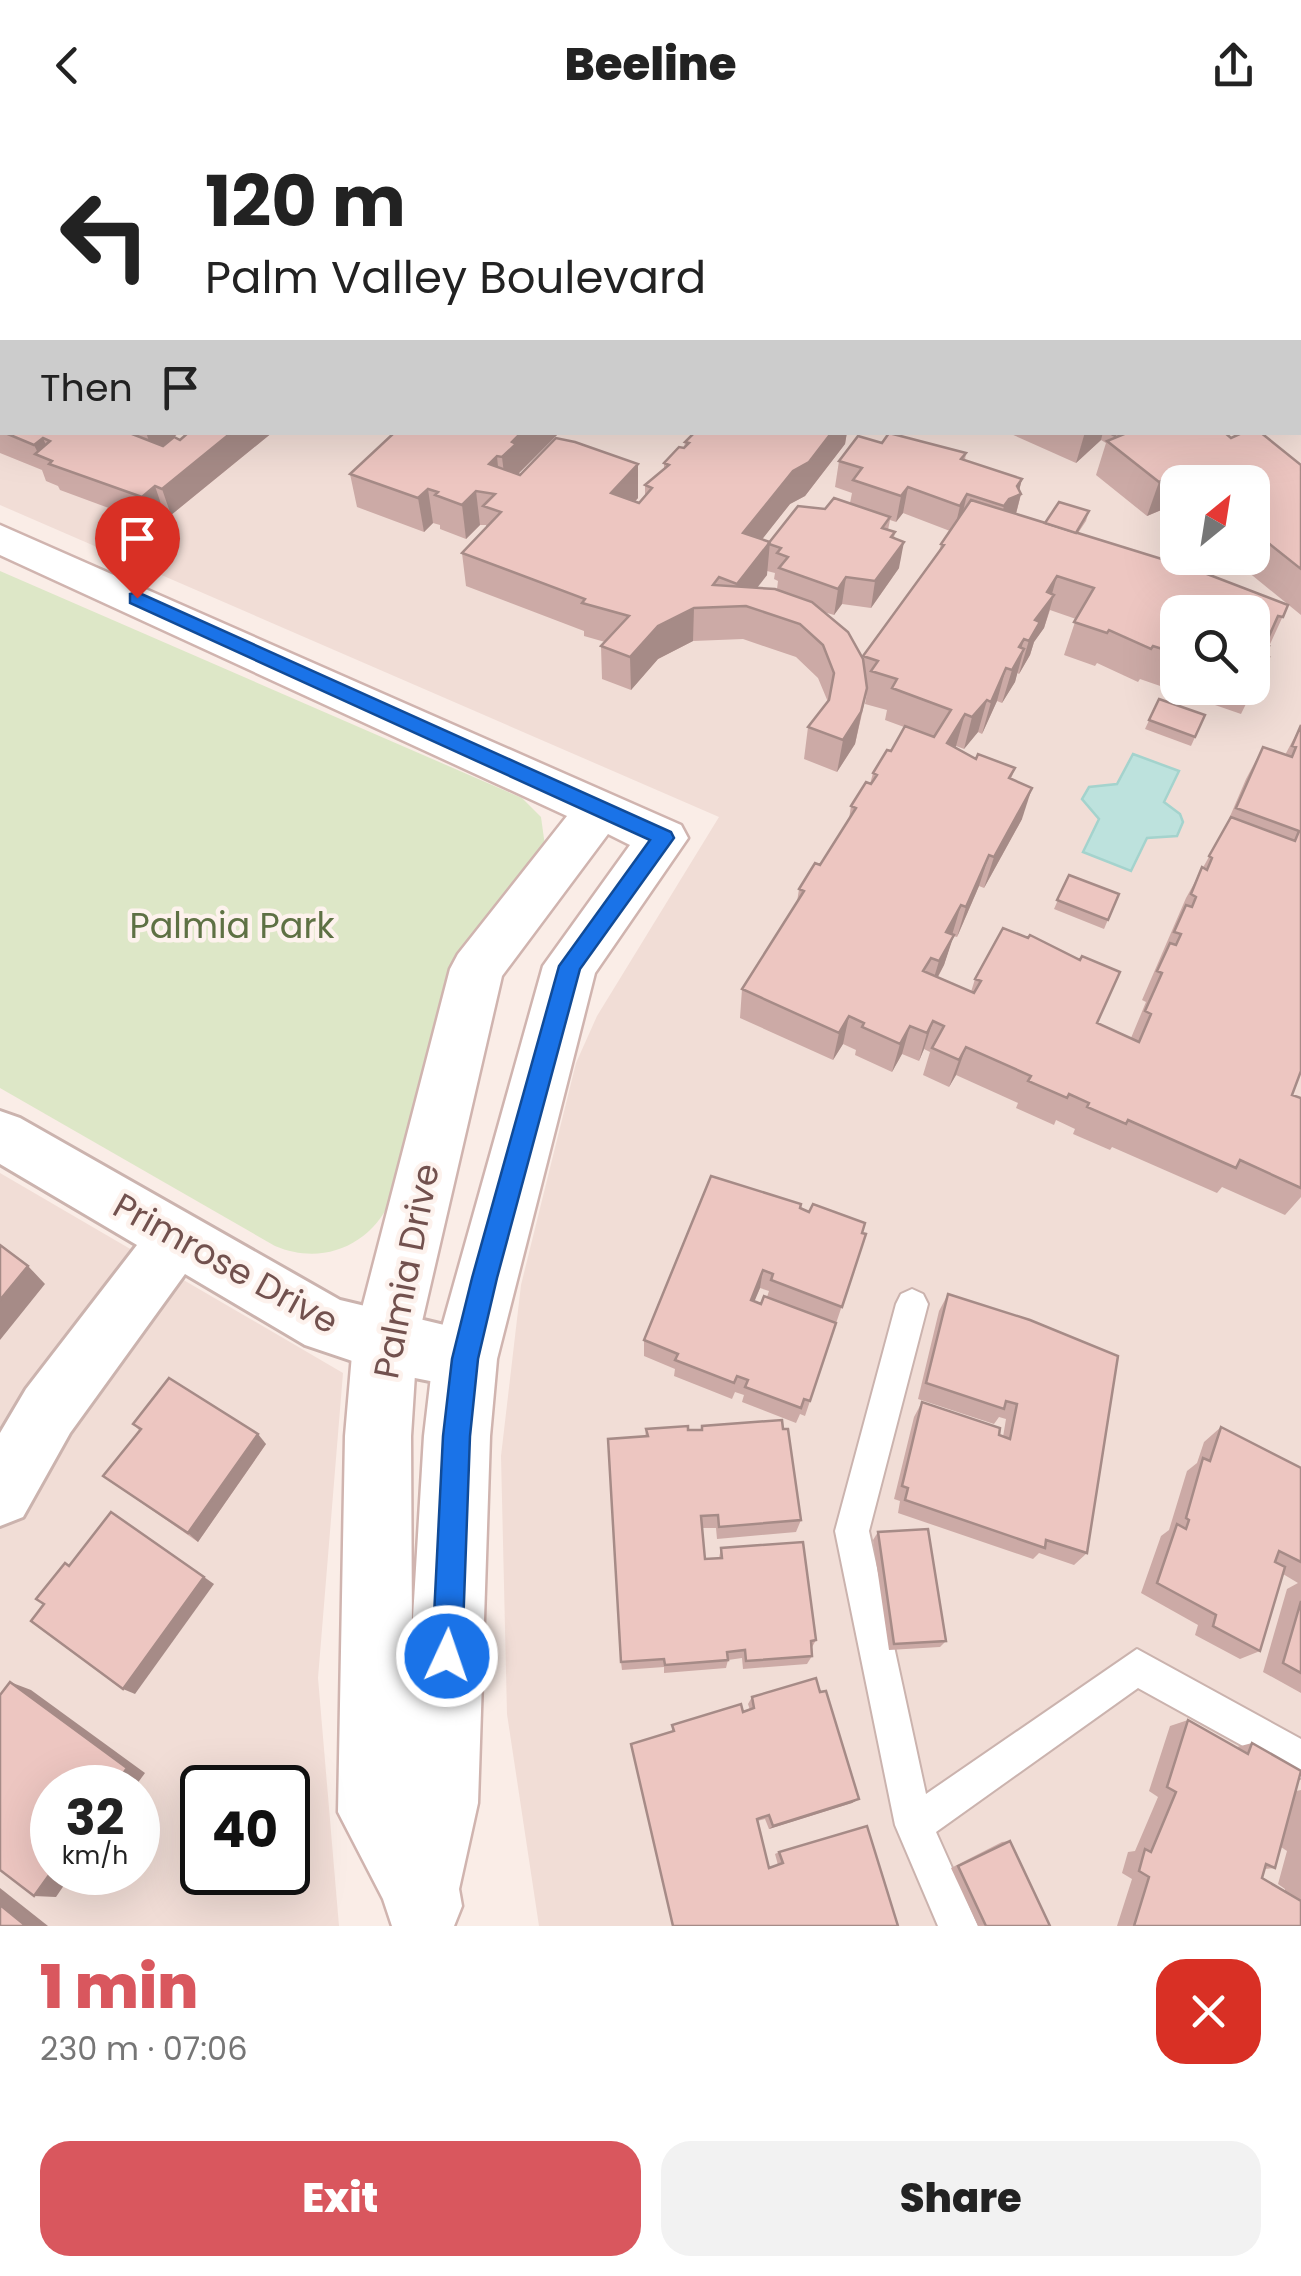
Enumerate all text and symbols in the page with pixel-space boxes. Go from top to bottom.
text: Beeline [565,33,736,96]
icon: back [40,38,95,93]
icon: share [1206,38,1261,93]
text: 120 m [205,152,406,251]
icon: left [40,170,170,300]
text: Palm Valley Boulevard [205,246,706,309]
icon: arrive [153,360,208,415]
text: Then [40,361,133,414]
north arrow [1160,465,1270,575]
map controls [1160,465,1270,705]
pin [95,496,180,599]
icon: arrive [110,511,165,566]
button: search [1160,595,1270,705]
park label: Palmia Park [129,901,335,950]
street label: Palmia Drive [361,1159,451,1383]
street label: Primrose Drive [105,1181,347,1345]
position arrow [395,1604,499,1708]
speed limit sign: 40 [180,1765,310,1895]
text: 32 [66,1782,124,1853]
text: km/h [62,1838,128,1873]
text: 1 min [40,1945,198,2029]
button: close [1156,1959,1261,2064]
text: 230 m · 07:06 [40,2026,248,2071]
button: Exit [40,2141,641,2256]
button: Share [661,2141,1261,2256]

